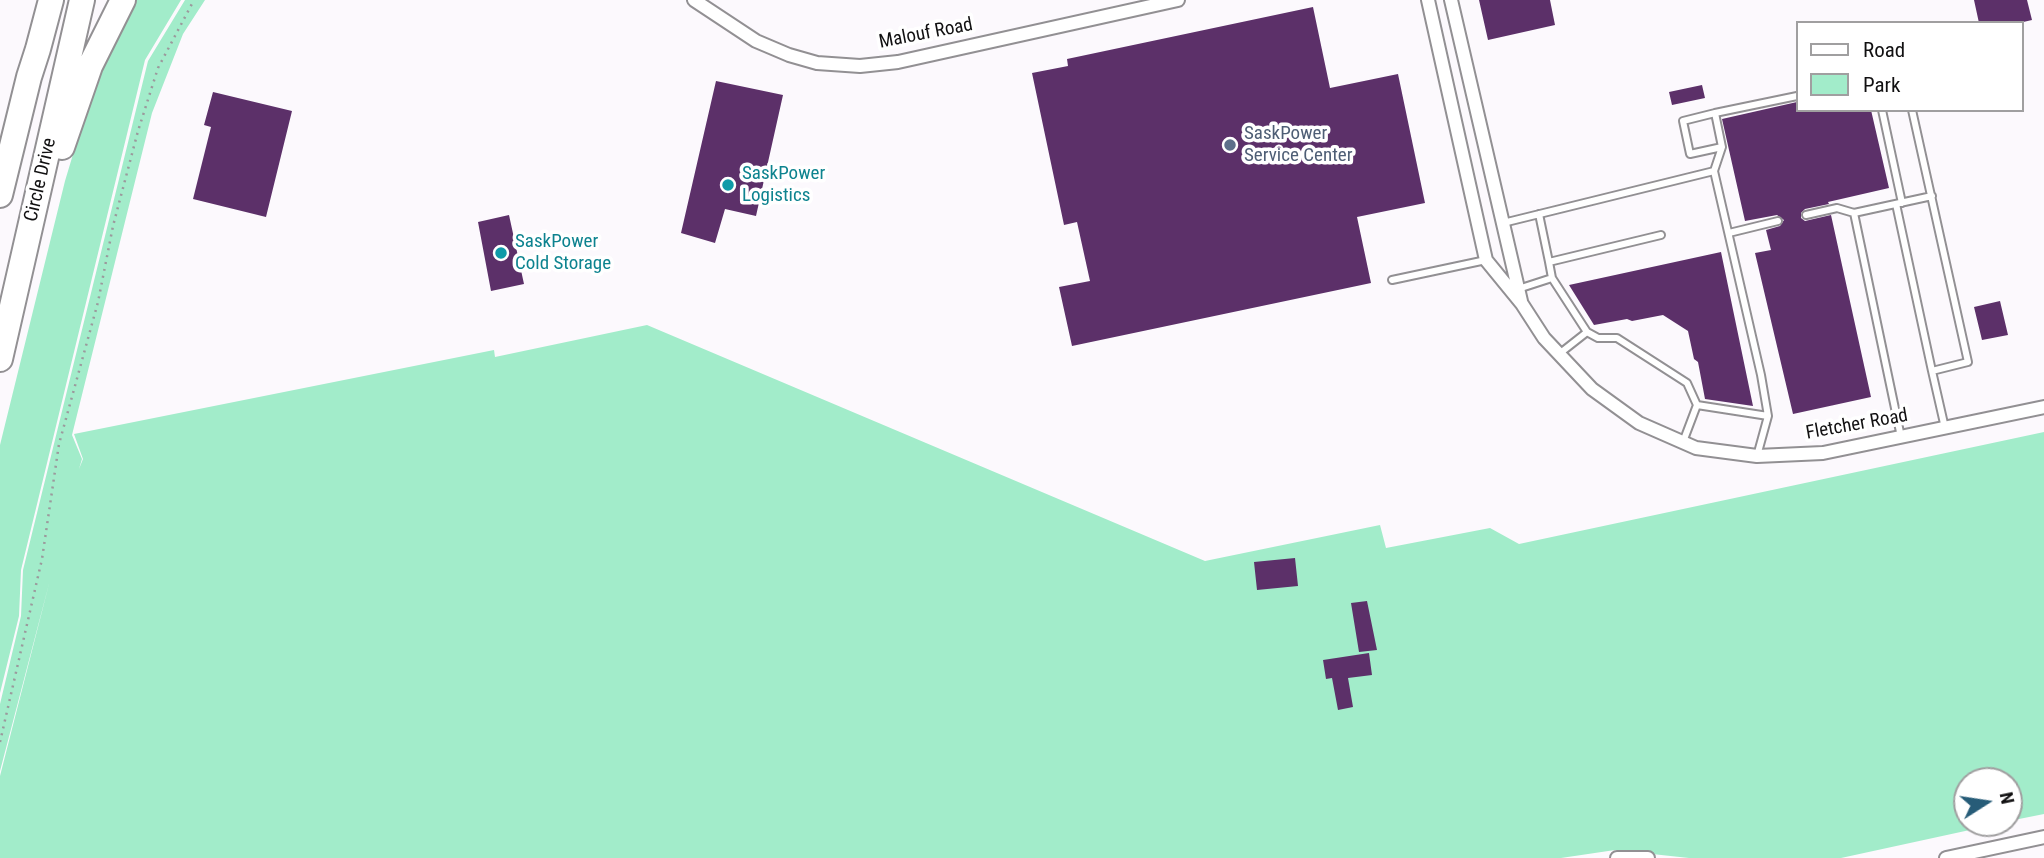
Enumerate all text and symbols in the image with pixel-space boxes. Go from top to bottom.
street label: Malouf Road [877,14,975,54]
legend [1796,21,2023,112]
text: Road [1863,38,1905,62]
text: Park [1863,73,1900,97]
place label: SaskPower Service Center [1244,123,1352,167]
street label: Circle Drive [20,136,62,224]
marker: SaskPower Service Center [1222,137,1238,153]
place label: SaskPower Logistics [742,163,825,207]
marker: SaskPower Logistics [720,177,736,193]
place label: SaskPower Cold Storage [515,231,611,275]
marker: SaskPower Cold Storage [493,245,509,261]
street label: Fletcher Road [1804,405,1910,445]
north arrow [1953,767,2023,837]
text: N [1995,790,2020,806]

